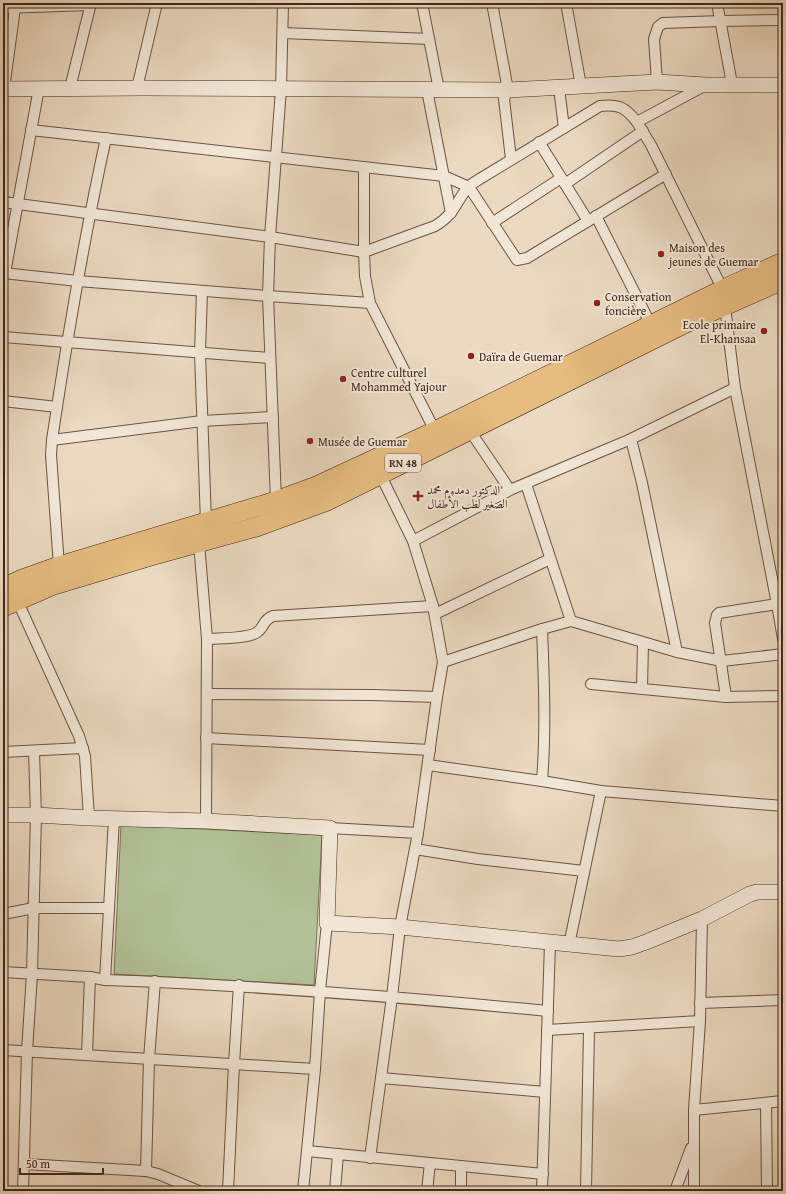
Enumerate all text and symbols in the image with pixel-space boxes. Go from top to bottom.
place label: Maison des jeunes de Guemar [667,239,758,270]
marker: Maison des jeunes de Guemar [656,249,666,259]
place label: Conservation foncière [605,288,672,319]
marker: Conservation foncière [592,298,602,308]
place label: Ecole primaire El-Khansaa [683,316,756,347]
marker: Ecole primaire El-Khansaa [759,326,769,336]
place label: Daïra de Guemar [479,348,563,365]
marker: Daïra de Guemar [466,351,476,361]
place label: Centre culturel Mohammed Yajour [351,364,447,395]
marker: Centre culturel Mohammed Yajour [338,374,348,384]
place label: Musée de Guemar [318,433,407,450]
marker: Musée de Guemar [305,436,315,446]
road number: RN 48 [385,454,421,472]
place label: الدكتور دمدوم محمد الصغير لطب الأطفال [427,481,508,512]
marker: الدكتور دمدوم محمد الصغير لطب الأطفال [412,490,424,502]
scale bar [20,1150,103,1176]
text: 50 m [26,1155,50,1172]

